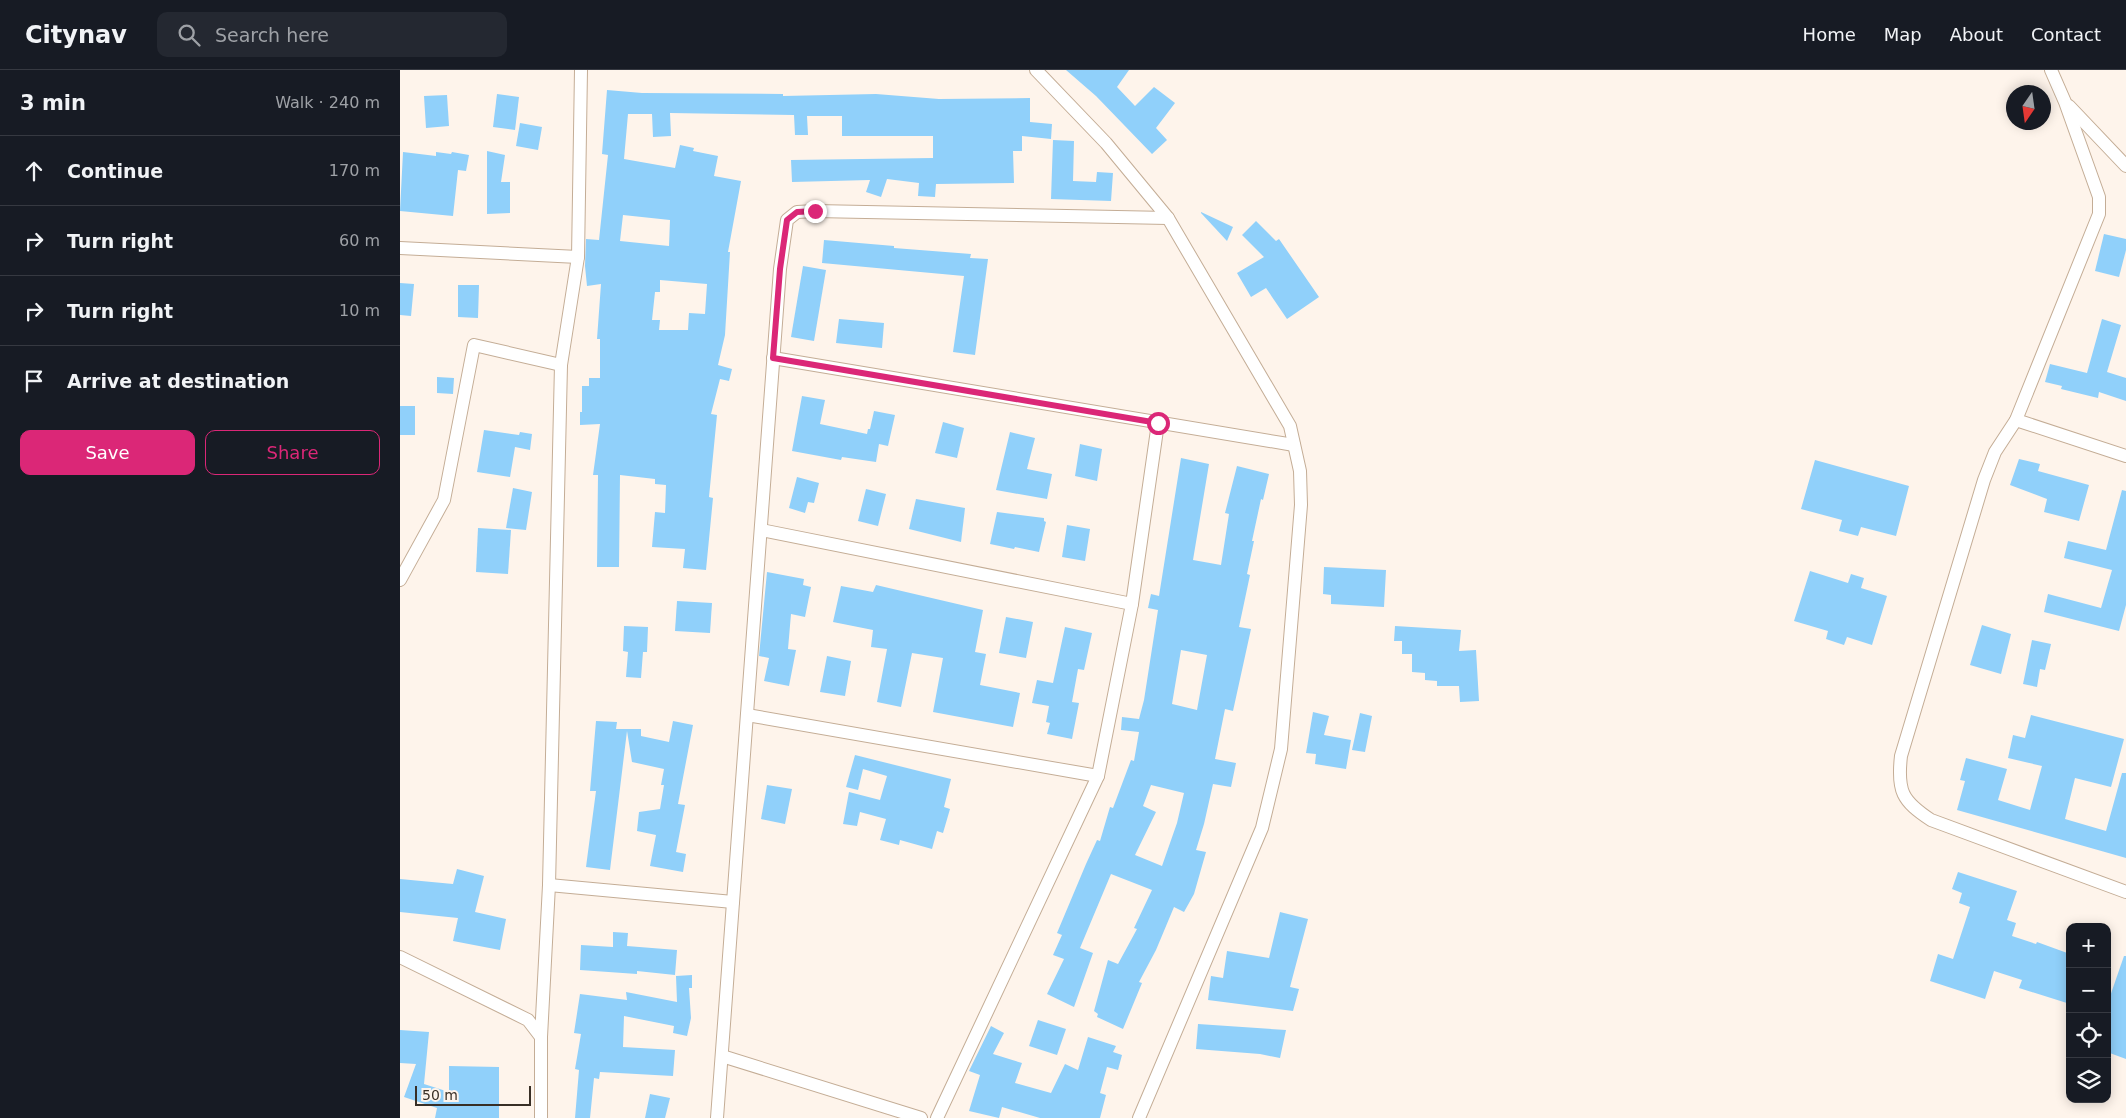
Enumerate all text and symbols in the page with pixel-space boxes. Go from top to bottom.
search box [157,12,507,57]
text: Citynav [25,21,127,49]
icon: search [175,21,203,49]
text: Search here [215,24,329,46]
text: Home [1803,24,1856,45]
text: Map [1884,24,1922,45]
text: About [1950,24,2003,45]
text: Contact [2031,24,2101,45]
north arrow [2006,85,2051,130]
text: 3 min [20,91,86,115]
text: Walk · 240 m [275,93,380,112]
icon: ahead [20,157,48,185]
text: Continue [67,160,163,182]
text: 170 m [329,161,380,180]
route end [804,200,827,223]
icon: right [20,227,48,255]
text: Turn right [67,230,173,252]
text: 60 m [339,231,380,250]
icon: right [20,297,48,325]
text: Turn right [67,300,173,322]
text: 10 m [339,301,380,320]
icon: arrive [20,367,48,395]
text: Arrive at destination [67,370,289,392]
route start [1147,412,1170,435]
button: Save [20,430,195,475]
button: Share [205,430,380,475]
map controls [2066,923,2111,1103]
button: + [2066,923,2111,968]
button: − [2066,968,2111,1013]
button: locate [2066,1013,2111,1058]
button: layers [2066,1058,2111,1103]
scale bar [415,1083,531,1106]
text: 50 m [422,1087,458,1103]

